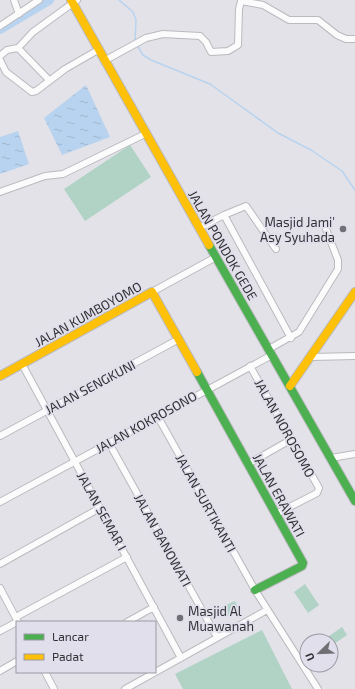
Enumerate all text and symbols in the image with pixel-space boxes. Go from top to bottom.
street label: JALAN PONDOK GEDE [185,187,261,303]
place label: Masjid Jami' Asy Syuhada [260,214,335,245]
marker: Masjid Jami' Asy Syuhada [338,224,348,234]
street label: JALAN KUMBOYOMO [32,278,144,350]
street label: JALAN SENGKUNI [42,356,138,418]
street label: JALAN NOROSOMO [251,376,319,480]
street label: JALAN KOKROSONO [92,387,200,457]
street label: JALAN SURTIKANTI [172,451,240,555]
street label: JALAN ERAWATI [250,451,308,539]
street label: JALAN SEMAR I [74,469,130,553]
street label: JALAN BANOWATI [131,491,195,589]
place label: Masjid Al Muawanah [188,603,254,634]
marker: Masjid Al Muawanah [175,613,185,623]
legend [16,621,156,673]
text: Lancar [52,629,89,643]
north arrow [299,633,339,673]
text: Padat [52,649,84,663]
text: U [302,651,317,663]

